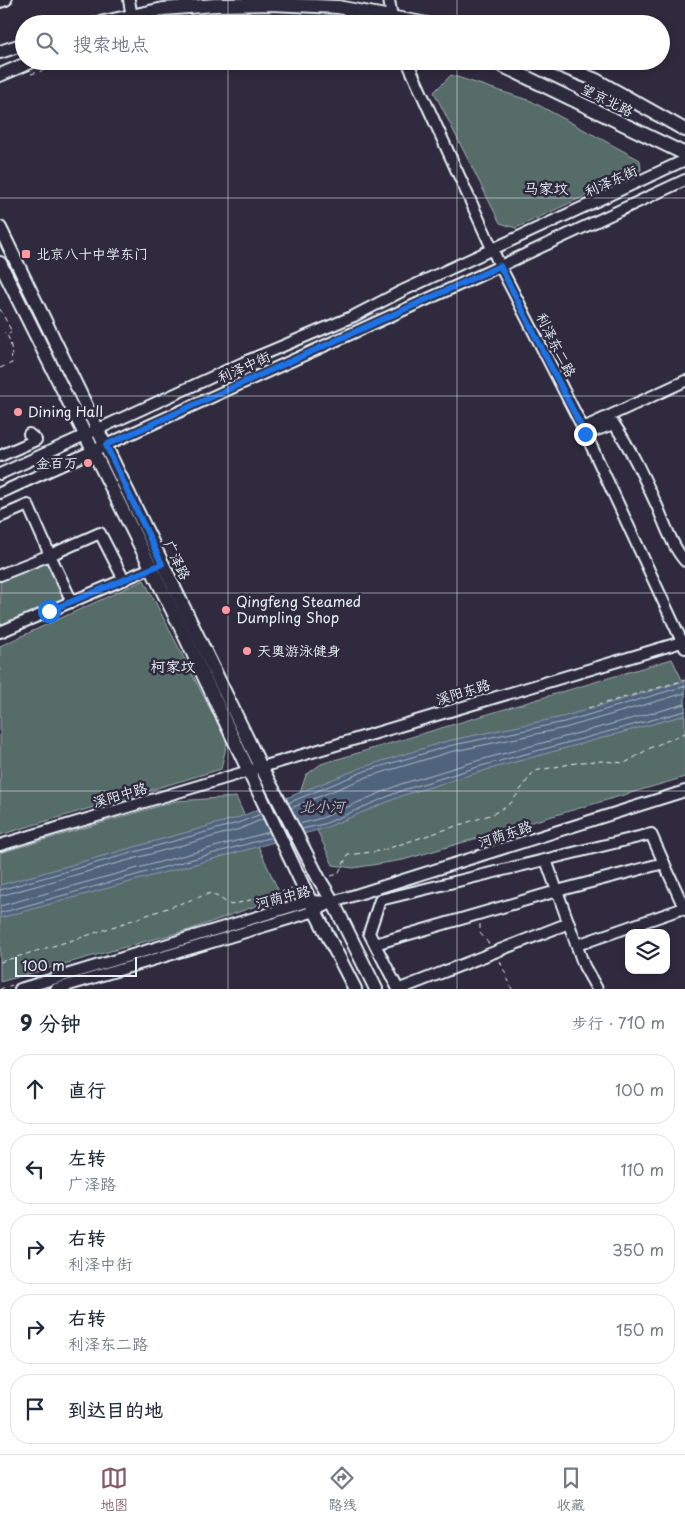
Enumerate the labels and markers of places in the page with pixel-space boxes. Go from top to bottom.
place label: 北京八十中学东门 [36,243,148,264]
marker: 北京八十中学东门 [20,248,32,260]
place label: Dining Hall [28,401,103,422]
marker: Dining Hall [12,406,24,418]
place label: 金百万 [36,452,78,473]
marker: 金百万 [82,457,94,469]
place label: Qingfeng Steamed Dumpling Shop [236,591,361,628]
marker: Qingfeng Steamed Dumpling Shop [220,604,232,616]
place label: 天奥游泳健身 [257,640,341,661]
marker: 天奥游泳健身 [241,645,253,657]

